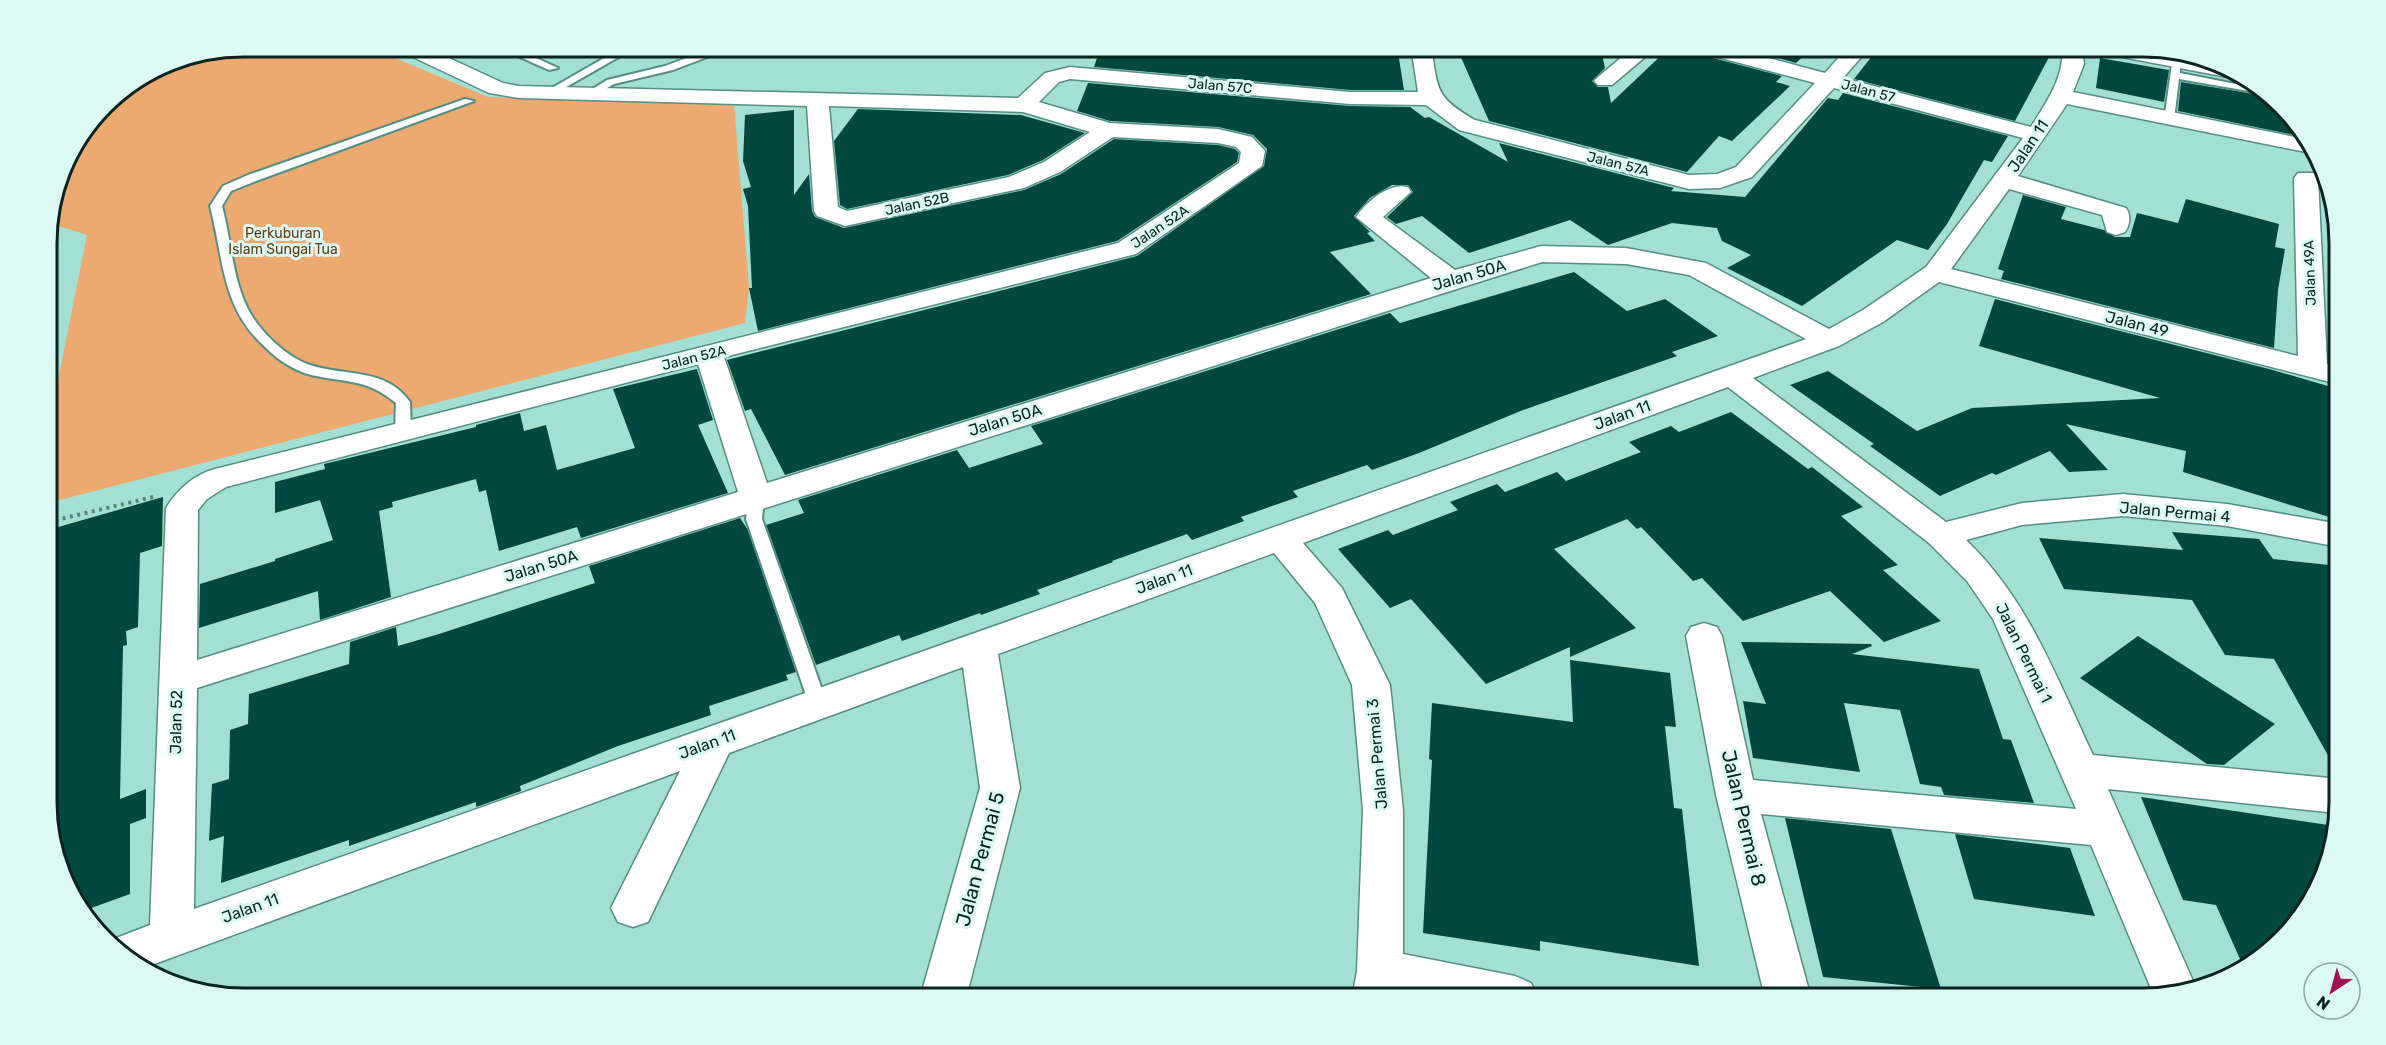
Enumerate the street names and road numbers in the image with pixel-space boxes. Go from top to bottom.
street label: Jalan 57C [1187,75,1253,97]
street label: Jalan 57 [1839,76,1897,106]
street label: Jalan 11 [2004,116,2052,176]
street label: Jalan 57A [1585,148,1652,180]
street label: Jalan 52B [883,189,951,219]
street label: Jalan 52A [1128,201,1192,252]
street label: Jalan 49A [2300,239,2320,306]
street label: Jalan 50A [1430,255,1508,295]
street label: Jalan 49 [2103,307,2171,341]
street label: Jalan 52A [660,342,728,374]
street label: Jalan 11 [1591,396,1653,434]
street label: Jalan 50A [966,400,1044,440]
street label: Jalan Permai 4 [2119,498,2231,526]
street label: Jalan 50A [502,546,580,586]
street label: Jalan 11 [1133,560,1195,598]
street label: Jalan Permai 1 [1992,600,2056,706]
street label: Jalan 52 [166,690,186,754]
street label: Jalan Permai 3 [1363,698,1391,810]
street label: Jalan 11 [676,725,738,763]
street label: Jalan Permai 8 [1717,747,1771,889]
street label: Jalan Permai 5 [950,789,1010,929]
street label: Jalan 11 [219,889,281,927]

